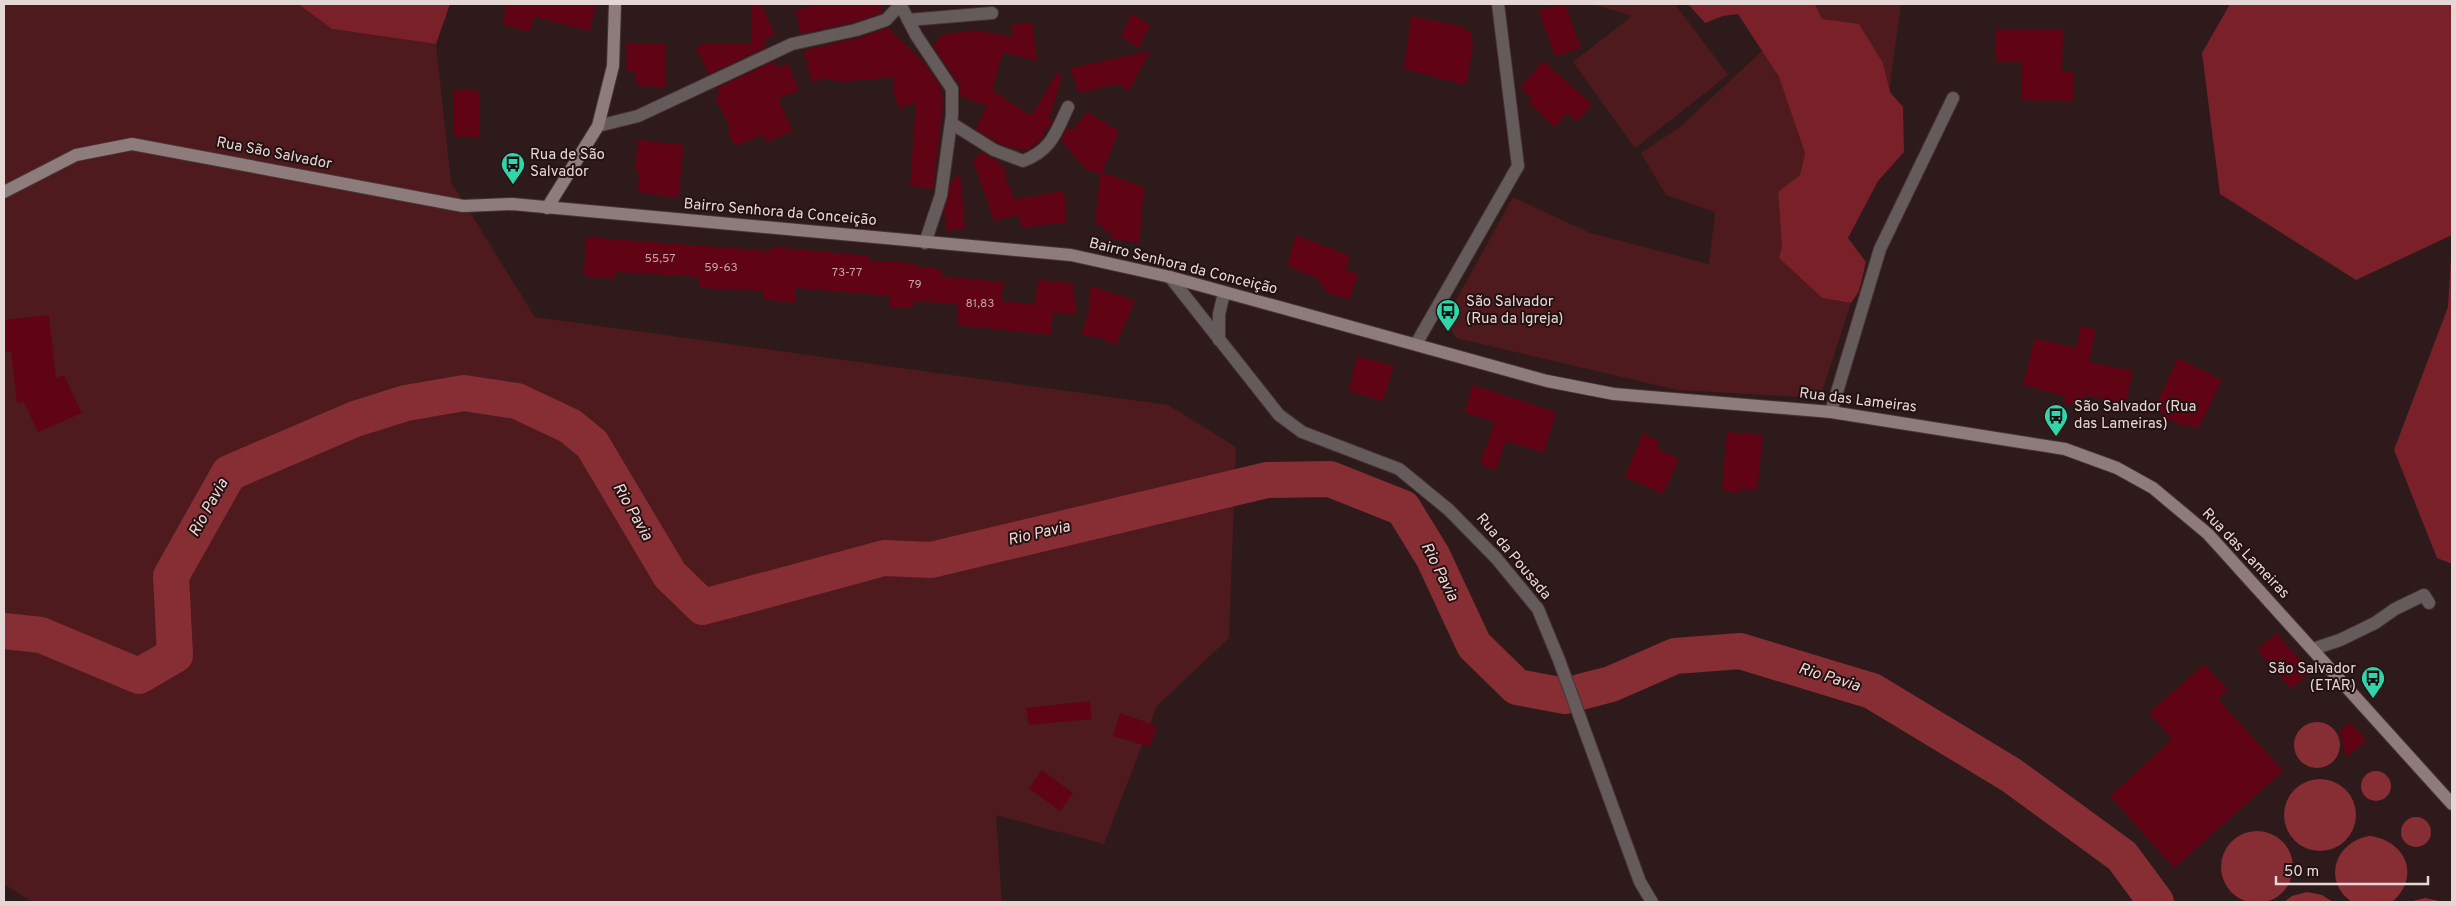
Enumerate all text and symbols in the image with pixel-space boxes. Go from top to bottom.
street label: Rua São Salvador [215,133,334,175]
place label: Rua de São Salvador [530,146,605,182]
bus stop icon: Rua de São Salvador [500,151,526,185]
street label: Bairro Senhora da Conceição [683,195,877,231]
street label: Bairro Senhora da Conceição [1087,234,1279,300]
house number: 55,57 [644,251,676,267]
house number: 59-63 [704,260,738,276]
house number: 73-77 [832,265,862,281]
house number: 79 [908,277,922,293]
place label: São Salvador (Rua da Igreja) [1466,293,1564,329]
house number: 81,83 [965,296,995,312]
bus stop icon: São Salvador (Rua da Igreja) [1435,298,1461,332]
street label: Rua das Lameiras [1798,384,1918,418]
place label: São Salvador (Rua das Lameiras) [2074,398,2197,434]
bus stop icon: São Salvador (Rua das Lameiras) [2043,403,2069,437]
water label: Rio Pavia [185,475,234,541]
water label: Rio Pavia [607,479,657,545]
street label: Rua das Lameiras [2197,505,2293,603]
street label: Rua da Pousada [1471,510,1555,604]
water label: Rio Pavia [1006,517,1073,551]
water label: Rio Pavia [1416,539,1463,606]
water label: Rio Pavia [1796,659,1863,697]
place label: São Salvador (ETAR) [2268,660,2356,696]
bus stop icon: São Salvador (ETAR) [2360,665,2386,699]
scale bar [2276,854,2428,886]
text: 50 m [2284,863,2319,882]

